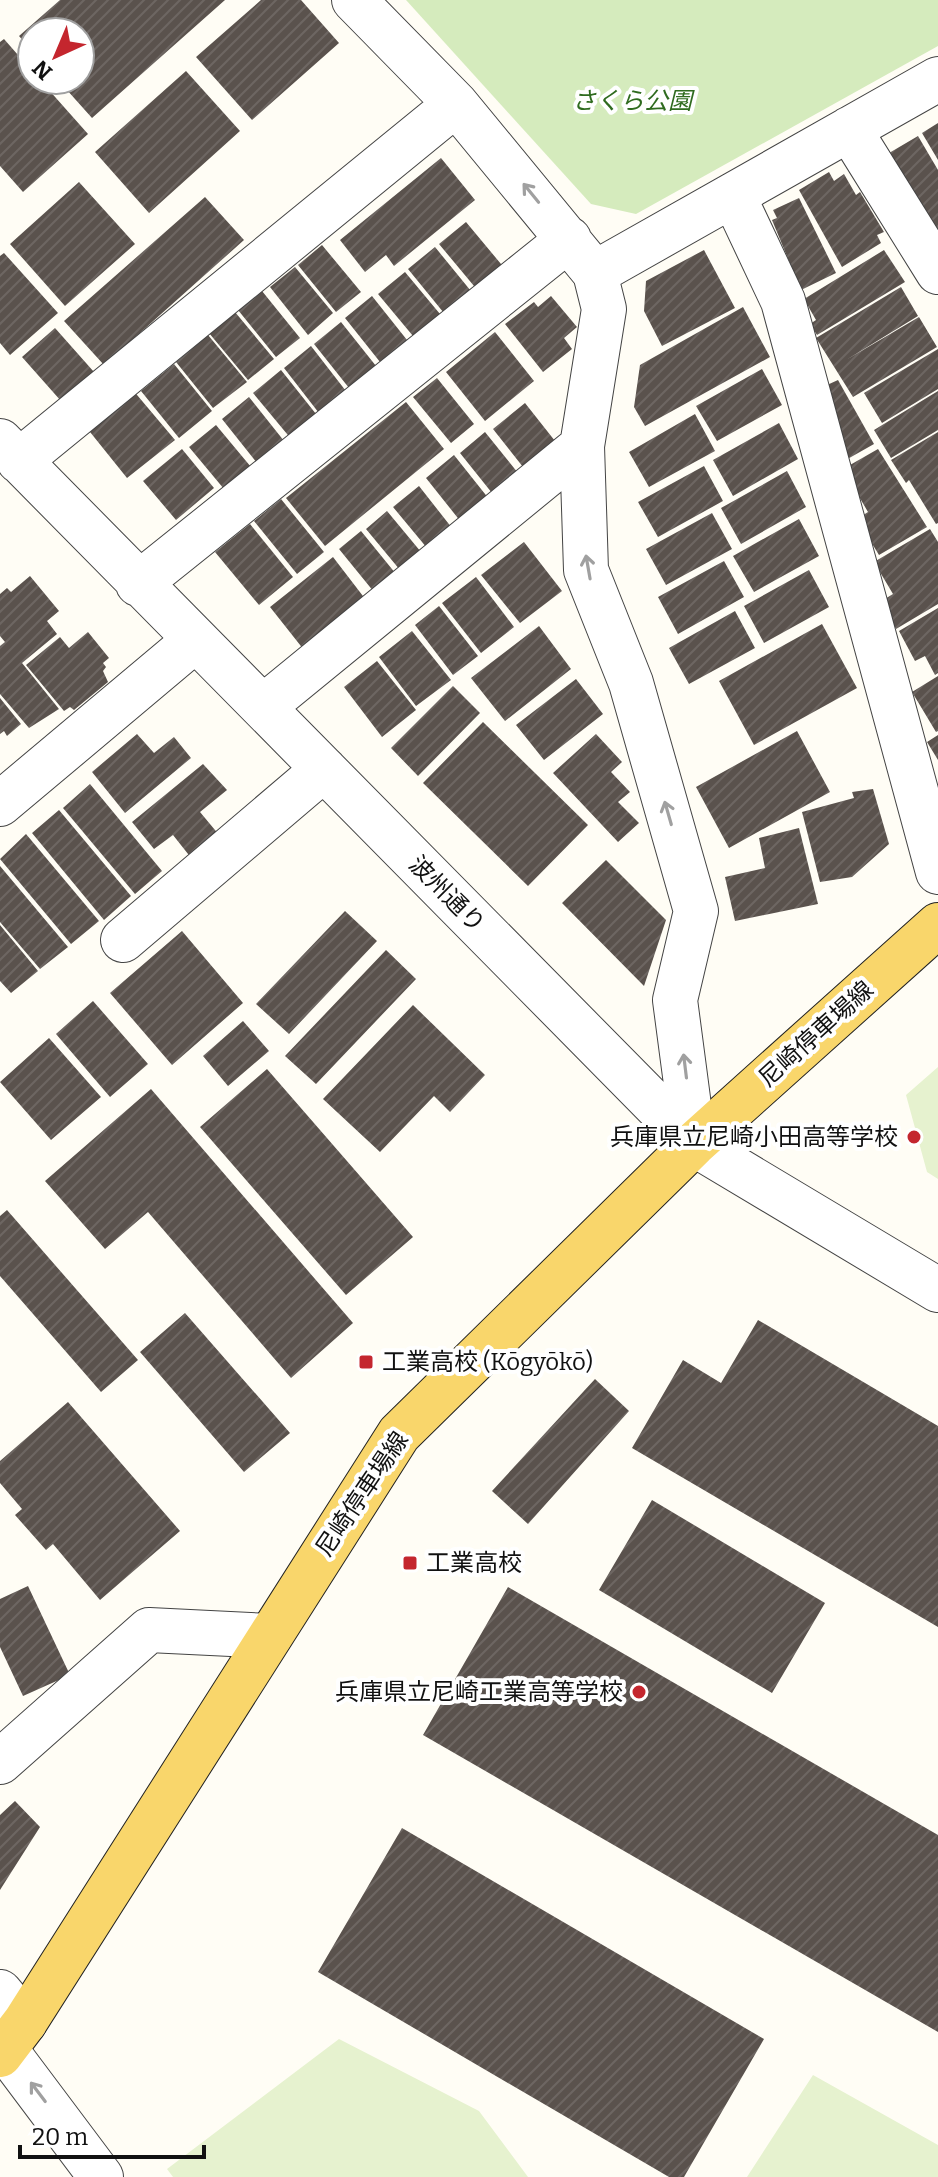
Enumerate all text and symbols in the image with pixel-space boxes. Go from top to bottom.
north arrow [16,16,96,96]
text: N [27,54,58,86]
park label: さくら公園 [572,87,695,115]
one-way arrow [522,183,540,204]
one-way arrow [579,555,594,580]
one-way arrow [660,801,675,827]
street label: 波州通り [403,850,491,938]
street label: 尼崎停車場線 [753,975,879,1093]
one-way arrow [677,1053,692,1080]
place label: 兵庫県立尼崎小田高等学校 [610,1123,898,1151]
marker: 兵庫県立尼崎小田高等学校 [905,1128,923,1146]
place label: 工業高校 (Kōgyōkō) [382,1348,593,1376]
marker: 工業高校 (Kōgyōkō) [357,1353,375,1371]
street label: 尼崎停車場線 [310,1426,414,1562]
place label: 工業高校 [426,1549,522,1577]
marker: 工業高校 [401,1554,419,1572]
place label: 兵庫県立尼崎工業高等学校 [335,1678,623,1706]
marker: 兵庫県立尼崎工業高等学校 [630,1683,648,1701]
one-way arrow [29,2082,46,2103]
scale bar [20,2109,204,2159]
text: 20 m [32,2123,88,2151]

